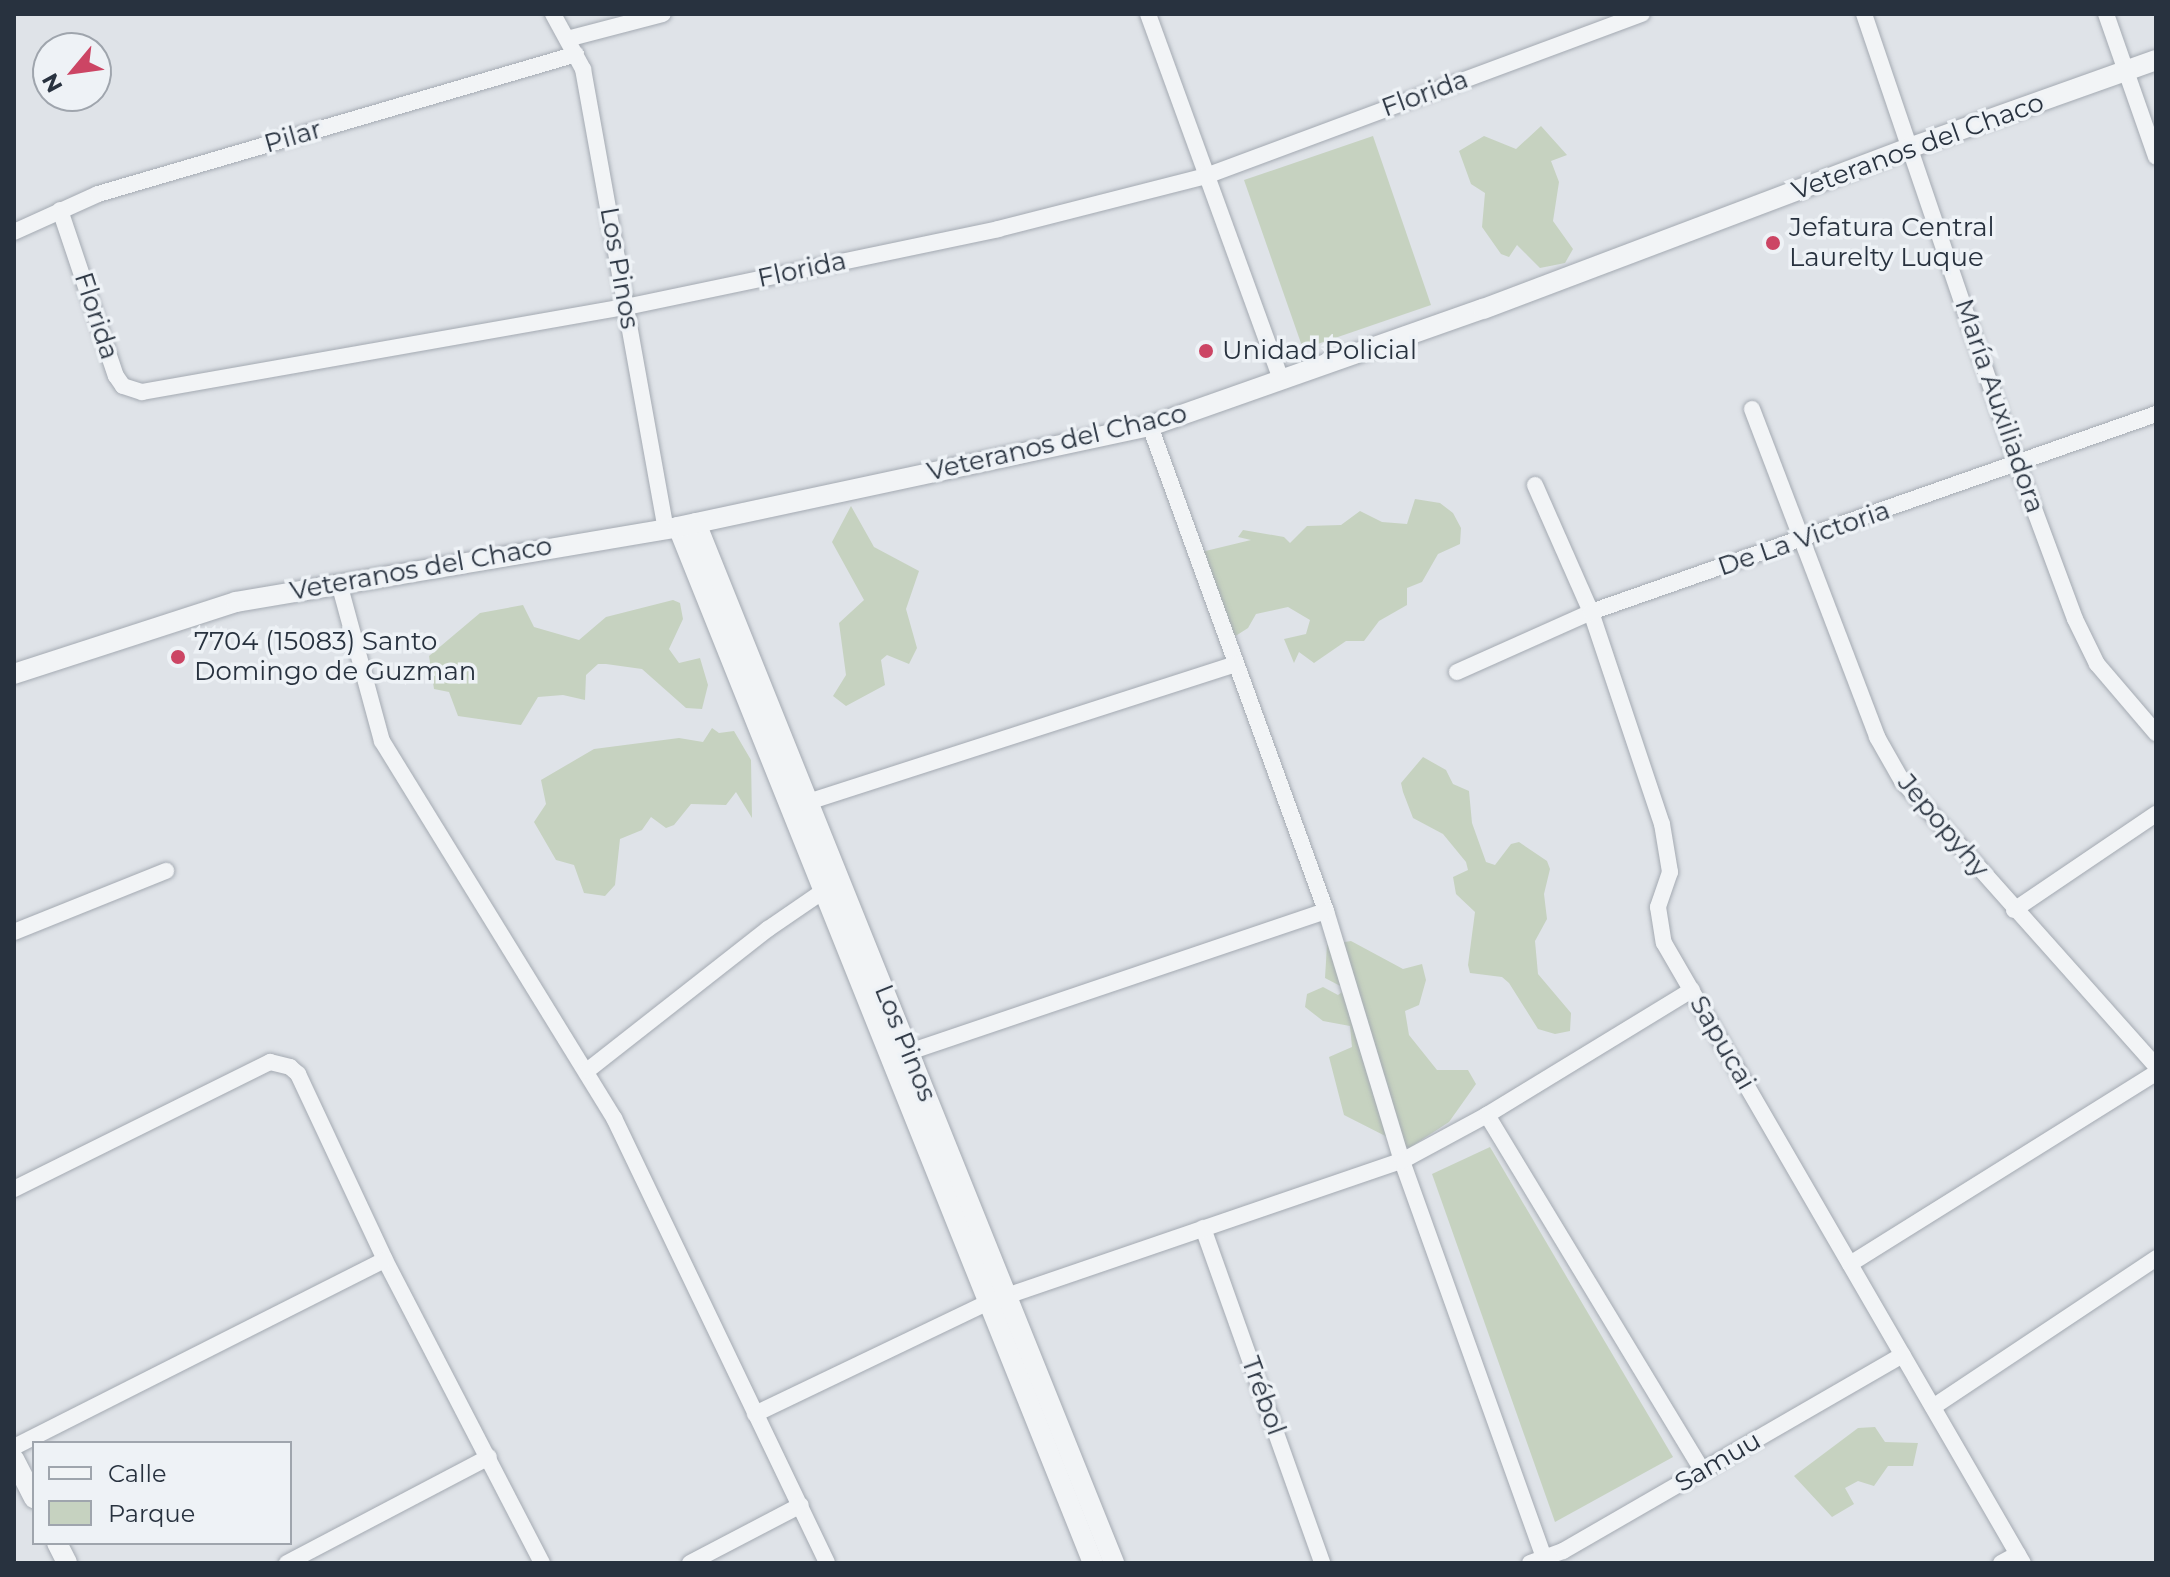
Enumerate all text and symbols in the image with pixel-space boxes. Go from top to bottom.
north arrow [32,32,112,112]
street label: Florida [1377,64,1473,124]
text: N [36,69,68,97]
street label: Veteranos del Chaco [1788,87,2048,207]
street label: Pilar [261,114,325,160]
street label: Los Pinos [593,205,645,331]
place label: Jefatura Central Laurelty Luque [1789,212,1995,274]
marker: Jefatura Central Laurelty Luque [1764,234,1782,252]
street label: Florida [755,245,849,295]
street label: Florida [67,268,125,364]
street label: María Auxiliadora [1948,295,2050,517]
place label: Unidad Policial [1222,335,1417,367]
marker: Unidad Policial [1197,342,1215,360]
street label: Veteranos del Chaco [924,398,1190,488]
street label: De La Victoria [1714,495,1894,583]
street label: Veteranos del Chaco [288,531,554,607]
place label: 7704 (15083) Santo Domingo de Guzman [194,626,476,688]
marker: 7704 (15083) Santo Domingo de Guzman [169,648,187,666]
street label: Jepopyhy [1891,768,1995,884]
street label: Los Pinos [867,980,943,1106]
street label: Sapucai [1683,990,1761,1096]
street label: Trébol [1234,1352,1292,1440]
street label: Samuu [1670,1425,1766,1499]
legend [32,1441,292,1545]
text: Calle [108,1459,166,1488]
text: Parque [108,1499,195,1528]

